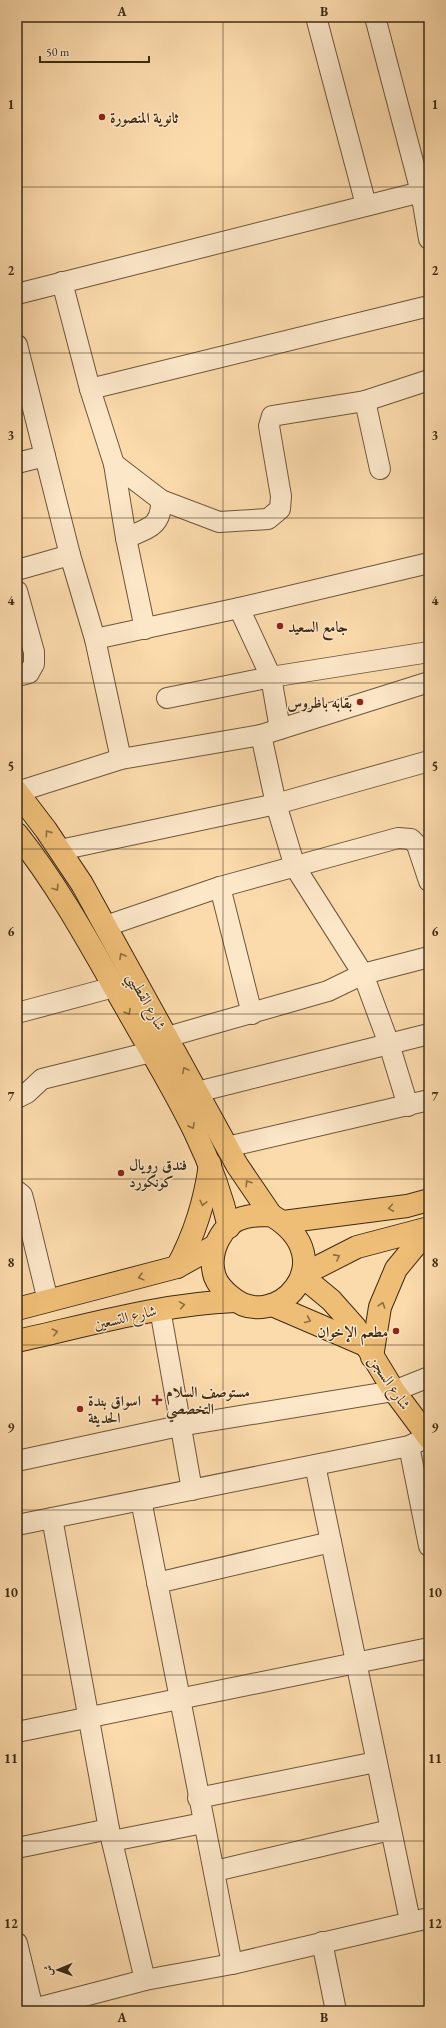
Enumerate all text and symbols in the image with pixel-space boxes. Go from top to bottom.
text: A [116,3,127,20]
text: B [320,3,328,20]
scale bar [40,38,149,64]
text: 50 m [46,44,70,60]
text: 1 [8,96,15,113]
text: 1 [432,96,439,113]
place label: ثانوية المنصورة [110,108,179,127]
marker: ثانوية المنصورة [97,112,107,122]
text: 2 [8,262,15,279]
text: 2 [432,262,439,279]
text: 3 [8,427,15,444]
text: 3 [432,427,439,444]
text: 4 [8,592,15,609]
text: 4 [432,592,439,609]
place label: جامع السعيد [288,617,348,641]
marker: جامع السعيد [275,621,285,631]
place label: بقابه باظروس [287,693,352,713]
marker: بقابه باظروس [355,697,365,707]
text: 5 [8,758,14,775]
text: 5 [432,758,438,775]
one-way arrow [46,830,53,837]
one-way arrow [51,884,58,891]
text: 6 [8,923,15,940]
text: 6 [432,923,439,940]
one-way arrow [120,952,127,960]
street label: شارع القطيبي [119,969,171,1036]
one-way arrow [124,1008,131,1016]
one-way arrow [182,1067,189,1074]
text: 7 [8,1088,15,1105]
text: 7 [432,1088,439,1105]
one-way arrow [188,1121,195,1129]
place label: فندق رويال كونكورد [129,1155,187,1191]
marker: فندق رويال كونكورد [116,1168,126,1178]
one-way arrow [245,1180,253,1187]
one-way arrow [200,1200,208,1206]
one-way arrow [388,1203,394,1212]
text: 8 [8,1254,15,1271]
text: 8 [432,1254,439,1271]
one-way arrow [332,1255,340,1262]
one-way arrow [138,1272,145,1281]
street label: شارع التسعين [92,1301,159,1337]
one-way arrow [179,1301,185,1310]
one-way arrow [377,1301,386,1308]
one-way arrow [305,1316,312,1324]
place label: مطعم الإخوان [317,1322,388,1346]
marker: مطعم الإخوان [391,1326,401,1336]
one-way arrow [52,1329,58,1337]
street label: شارع السجن [362,1351,415,1415]
place label: مستوصف السلام التخصصي [166,1382,250,1423]
place label: اسواق بندة الحديثة [88,1391,141,1428]
marker: مستوصف السلام التخصصي [151,1394,163,1406]
marker: اسواق بندة الحديثة [75,1404,85,1414]
text: 9 [8,1419,15,1436]
text: 9 [432,1419,439,1436]
text: 10 [4,1584,18,1601]
text: 10 [428,1584,442,1601]
text: 11 [4,1750,18,1767]
text: 11 [428,1750,442,1767]
text: 12 [4,1915,18,1932]
text: 12 [428,1915,442,1932]
north arrow [38,1950,78,1990]
text: ش [41,1965,55,1976]
text: A [116,2009,127,2026]
text: B [320,2009,328,2026]

